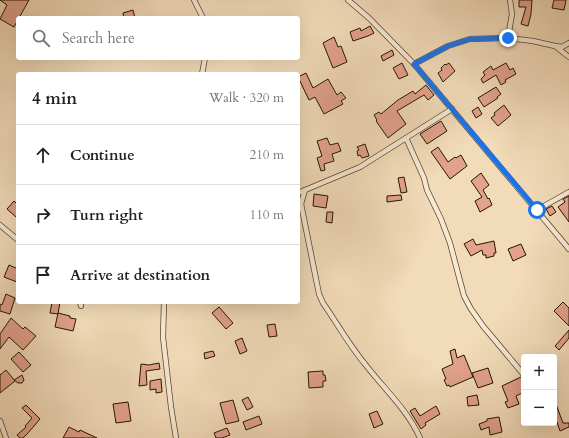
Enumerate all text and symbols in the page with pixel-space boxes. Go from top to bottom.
search box [16,16,300,60]
icon: search [30,27,52,49]
text: Search here [62,28,135,48]
route end [499,29,517,47]
text: 4 min [32,87,77,110]
text: Walk · 320 m [209,89,284,107]
icon: ahead [32,144,54,166]
text: Continue [70,145,135,165]
text: 210 m [250,146,284,164]
route start [528,201,546,219]
icon: right [32,204,54,226]
text: Turn right [70,205,143,225]
text: 110 m [250,206,284,224]
icon: arrive [32,264,54,286]
text: Arrive at destination [70,265,210,285]
map controls [521,354,557,426]
button: + [521,354,557,390]
button: − [521,390,557,426]

